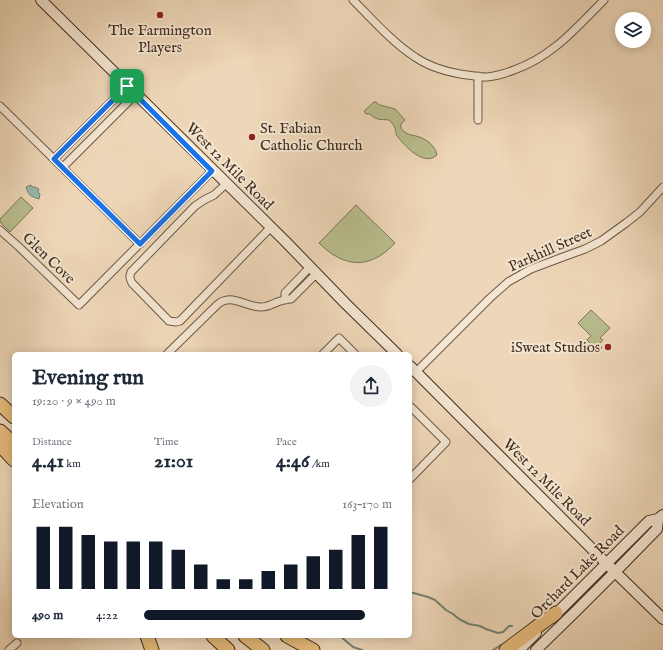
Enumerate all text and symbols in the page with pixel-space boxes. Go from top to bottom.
marker: The Farmington Players [155,10,165,20]
map controls [615,12,651,48]
button: layers [615,12,651,48]
place label: The Farmington Players [108,21,212,57]
pin [110,69,144,103]
icon: arrive [116,75,138,97]
street label: West 12 Mile Road [182,119,278,215]
place label: St. Fabian Catholic Church [260,119,362,155]
marker: St. Fabian Catholic Church [247,132,257,142]
street label: Parkhill Street [506,223,595,276]
street label: Glen Cove [18,229,79,288]
place label: iSweat Studios [511,338,600,357]
marker: iSweat Studios [603,342,613,352]
text: Evening run [32,364,144,392]
button: share [350,365,392,407]
text: 19:20 · 9 × 490 m [32,393,116,410]
text: Distance [32,435,72,449]
text: Time [154,435,178,449]
text: Pace [276,435,297,449]
street label: West 12 Mile Road [499,435,595,531]
text: 4.41 [32,449,64,474]
text: 21:01 [154,449,193,474]
text: 4:46 [276,449,309,474]
text: km [64,457,81,471]
text: /km [309,457,330,471]
text: Elevation [32,496,84,513]
text: 163–170 m [342,496,392,513]
street label: Orchard Lake Road [527,521,629,623]
text: 490 m [32,607,63,624]
text: 4:22 [96,607,118,624]

